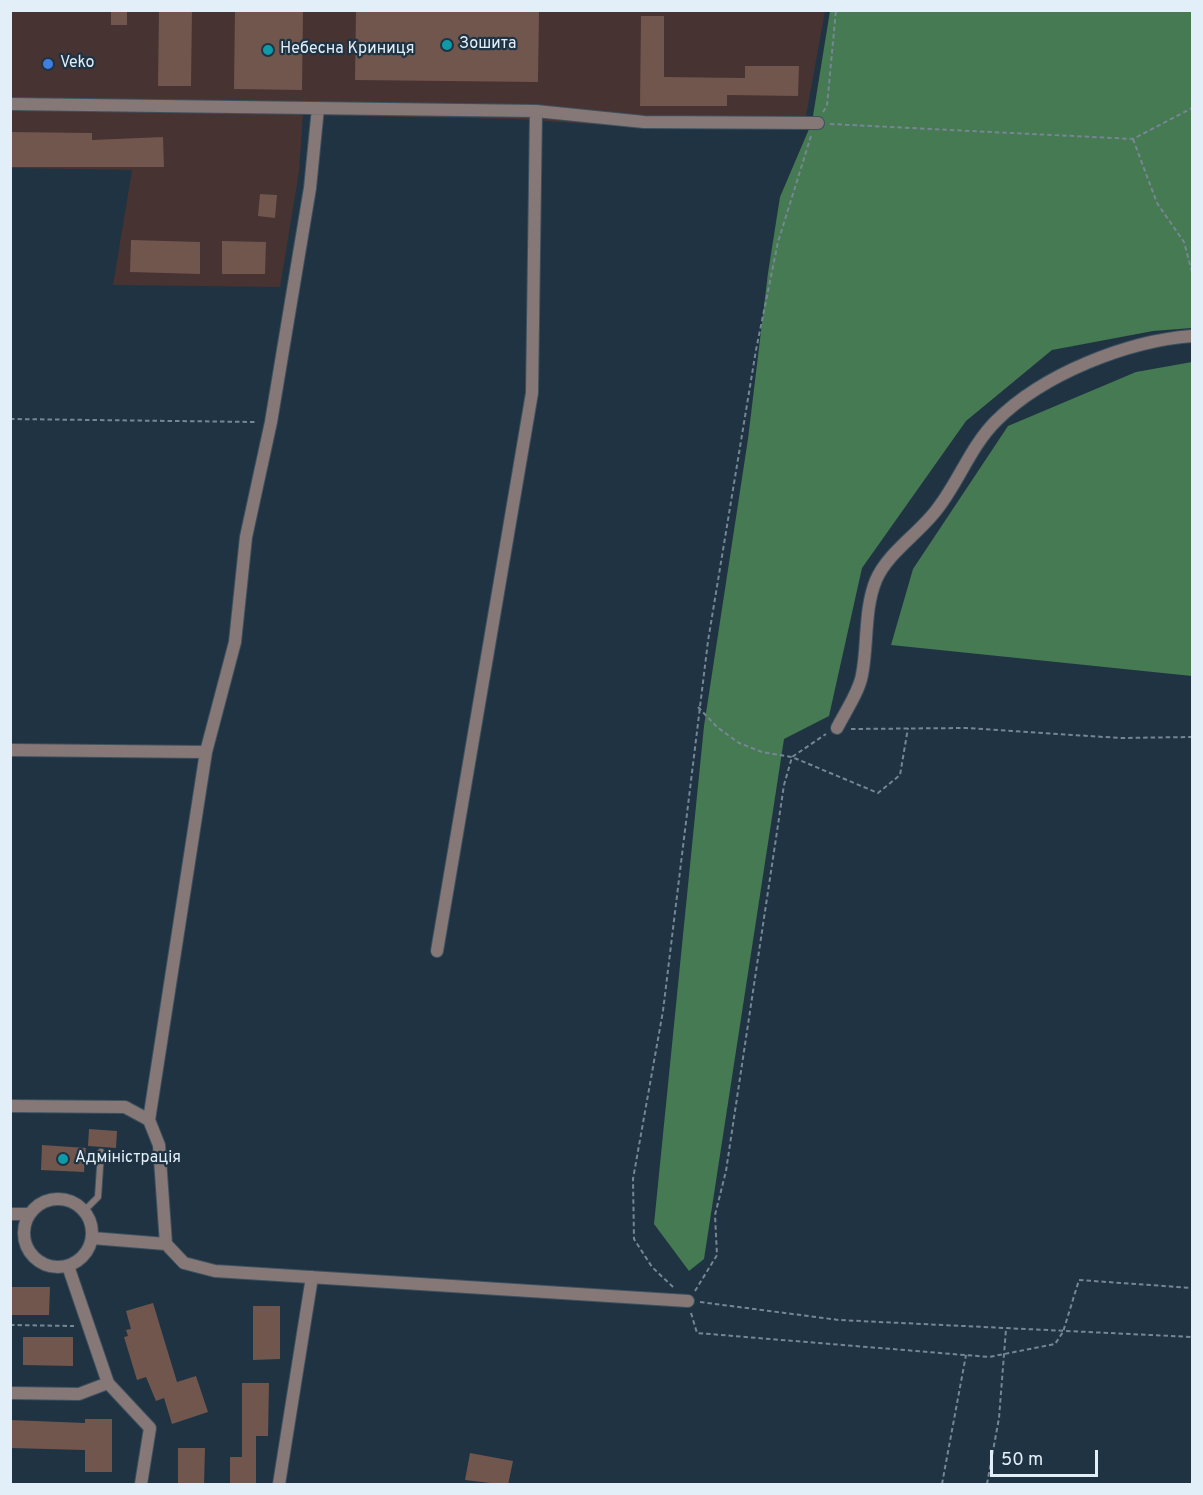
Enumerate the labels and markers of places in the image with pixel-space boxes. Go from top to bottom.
place label: Зошита [459,35,516,55]
marker: Зошита [440,38,454,52]
place label: Небесна Криниця [280,40,414,60]
marker: Небесна Криниця [261,43,275,57]
place label: Veko [60,54,94,74]
marker: Veko [41,57,55,71]
place label: Адміністрація [75,1149,181,1169]
marker: Адміністрація [56,1152,70,1166]

